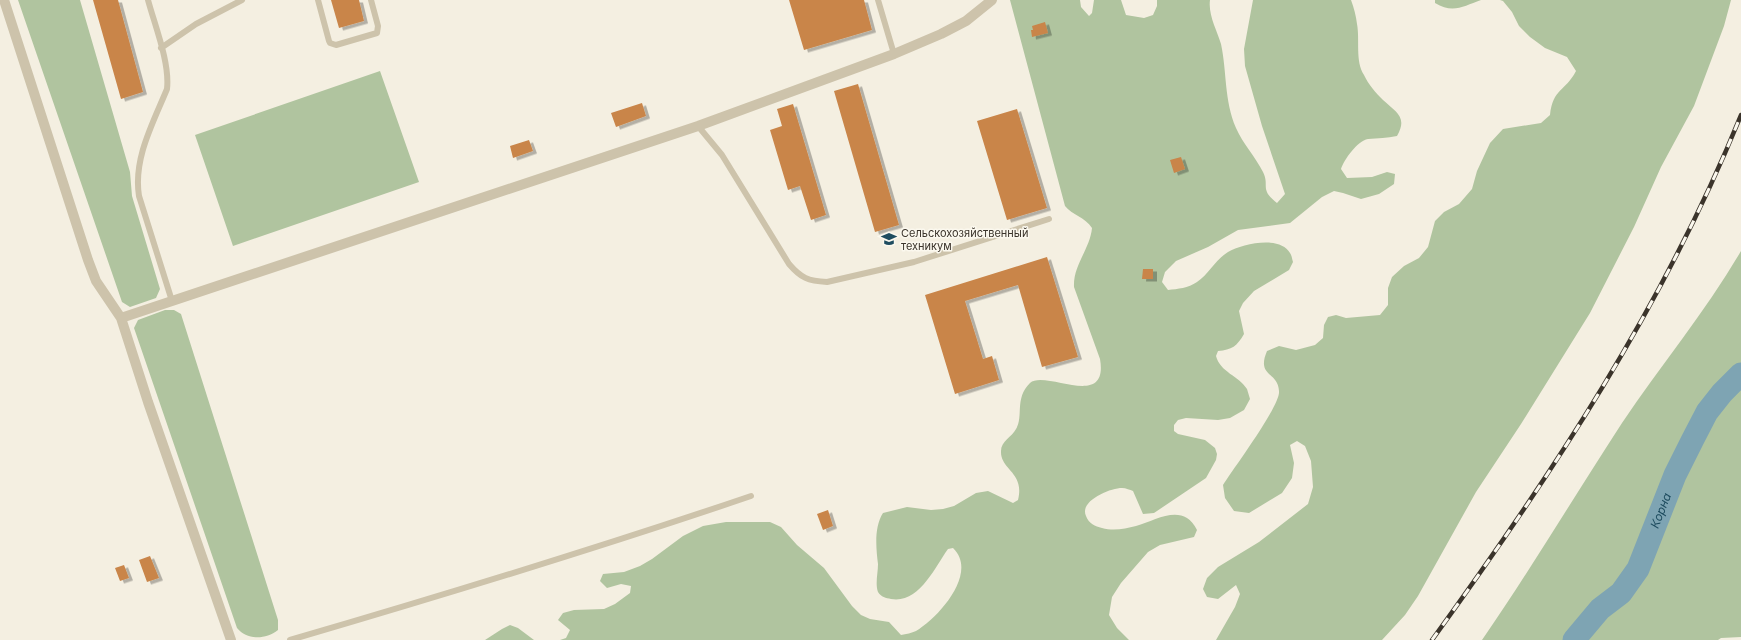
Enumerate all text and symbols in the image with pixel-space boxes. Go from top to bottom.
place label: Сельскохозяйственный техникум [901,226,1028,253]
school or university icon: Сельскохозяйственный техникум [880,230,898,248]
water label: Корна [1647,491,1674,530]

